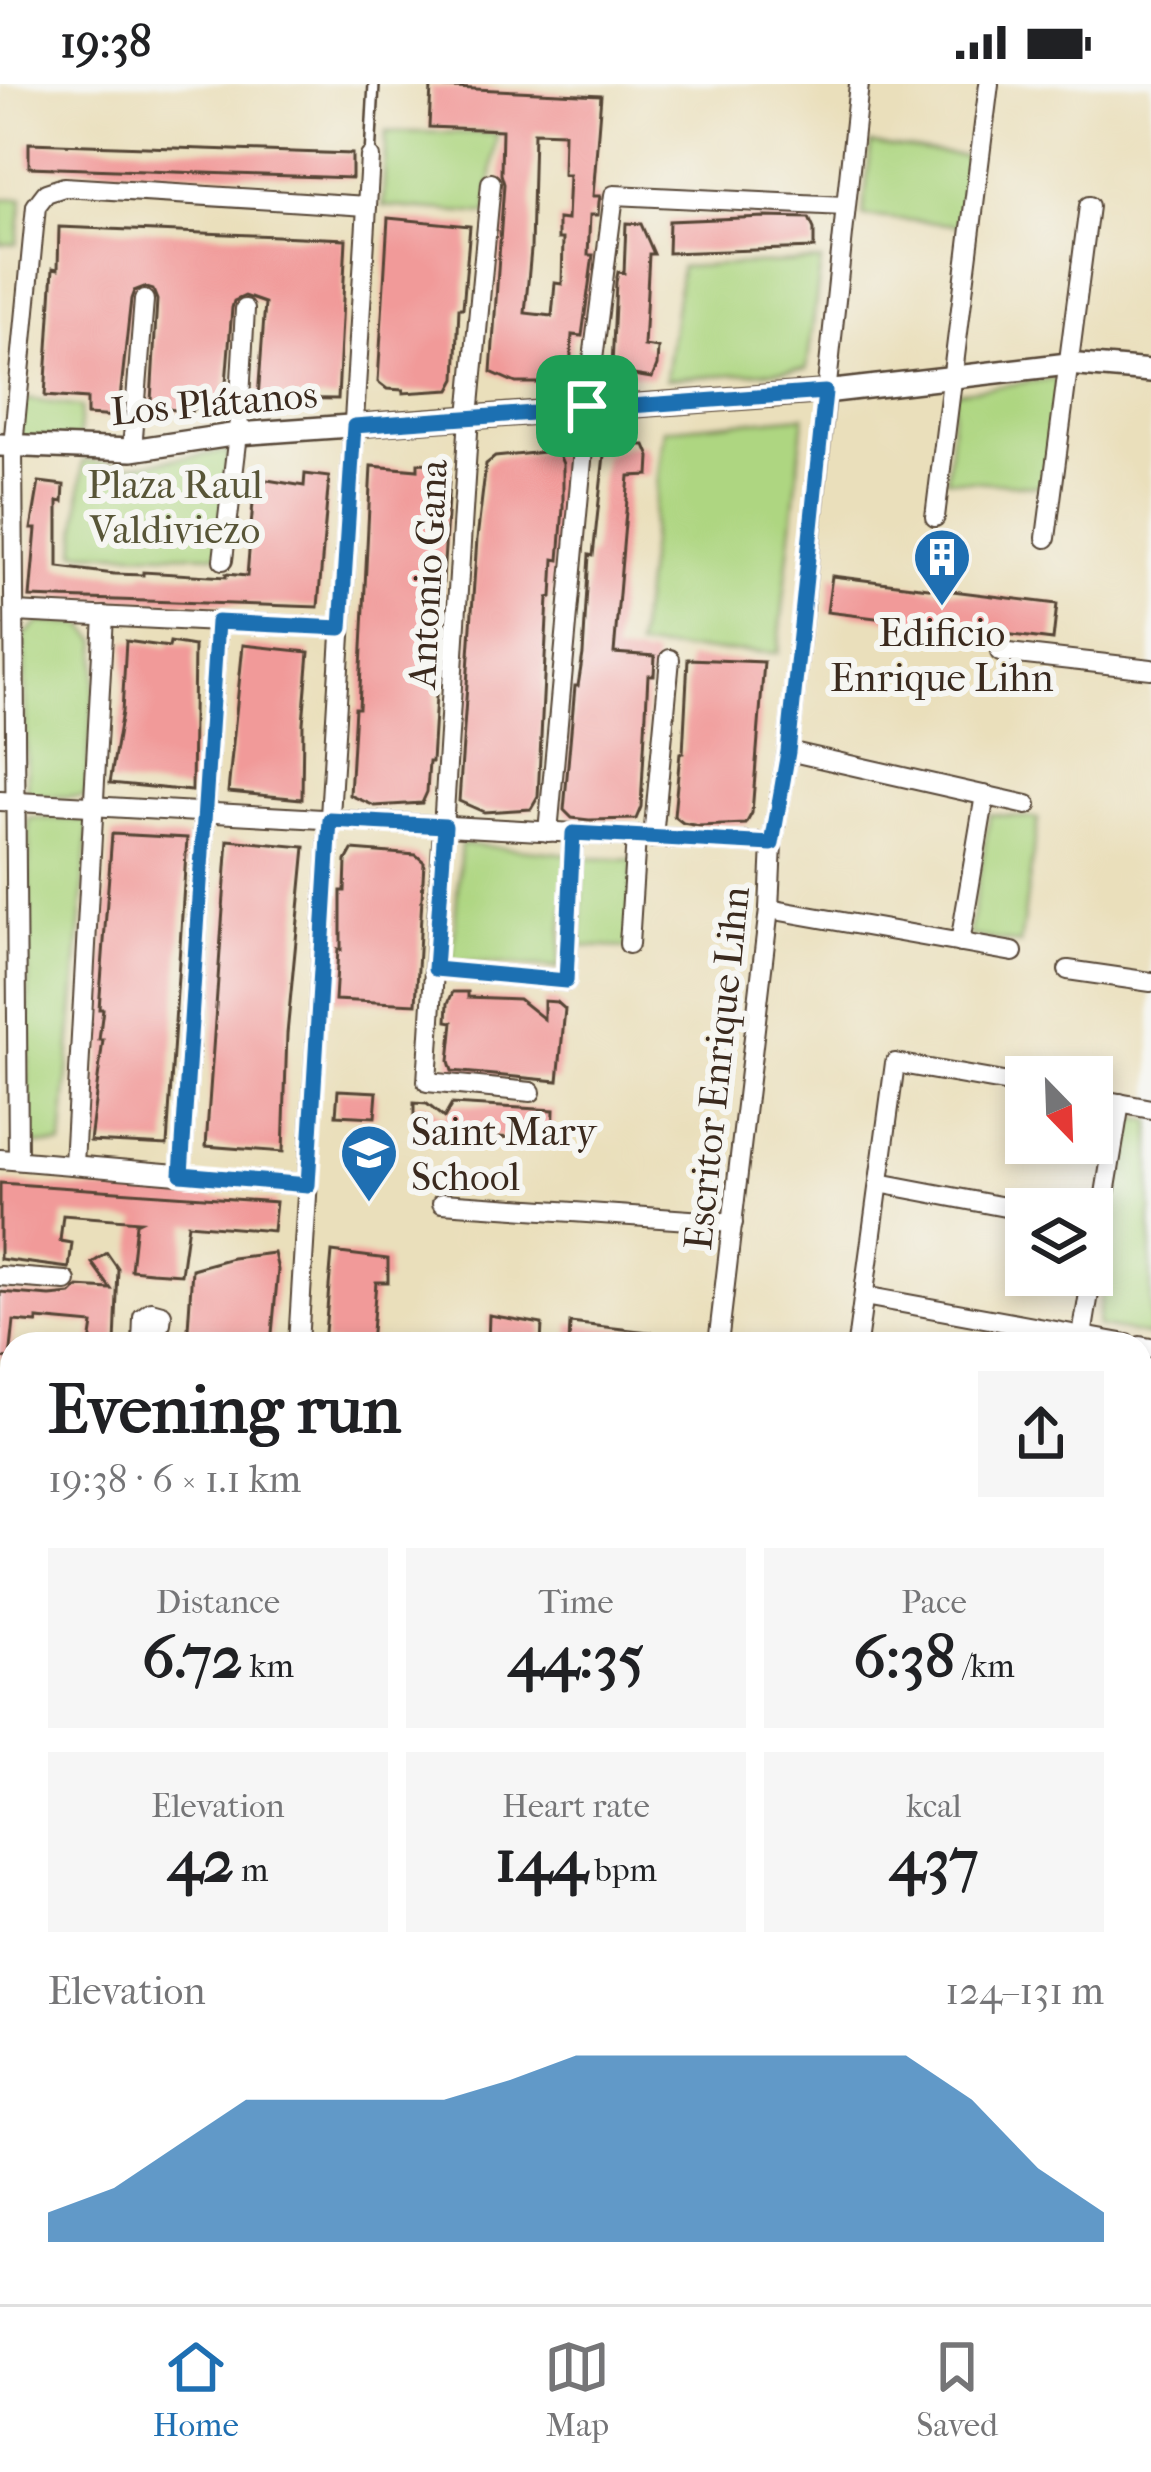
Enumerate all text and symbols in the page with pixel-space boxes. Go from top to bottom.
text: 19:38 [60,16,152,69]
pin [536,355,638,457]
street label: Los Plátanos [109,371,319,435]
icon: arrive [554,373,620,439]
street label: Antonio Gana [399,457,457,692]
park label: Plaza Raul Valdiviezo [87,462,263,553]
building icon: Edificio Enrique Lihn [911,526,973,608]
place label: Edificio Enrique Lihn [830,610,1054,701]
street label: Escritor Enrique Lihn [675,884,759,1252]
north arrow [1005,1056,1113,1164]
map controls [1005,1056,1113,1296]
place label: Saint Mary School [411,1109,598,1200]
school or university icon: Saint Mary School [338,1122,400,1204]
button: layers [1005,1188,1113,1296]
button: share [978,1371,1104,1497]
text: Evening run [48,1372,401,1449]
text: 19:38 · 6 × 1.1 km [48,1456,301,1502]
text: Distance [156,1583,280,1622]
text: Time [539,1583,614,1622]
text: Pace [901,1583,967,1622]
text: 6.72 [142,1622,242,1693]
text: 44:35 [508,1622,644,1693]
text: 6:38 [853,1622,955,1693]
text: km [242,1647,294,1686]
text: /km [955,1647,1015,1686]
text: Elevation [151,1787,285,1826]
text: Heart rate [502,1787,650,1826]
text: kcal [906,1787,962,1826]
text: 42 [168,1826,234,1897]
text: 144 [495,1826,588,1897]
text: 437 [890,1826,978,1897]
text: m [234,1851,268,1890]
text: bpm [588,1851,657,1890]
text: Elevation [48,1968,206,2014]
text: 124–131 m [945,1968,1104,2014]
tab: Home [153,2334,239,2445]
tab: Map [544,2334,610,2445]
tab: Saved [916,2334,998,2445]

